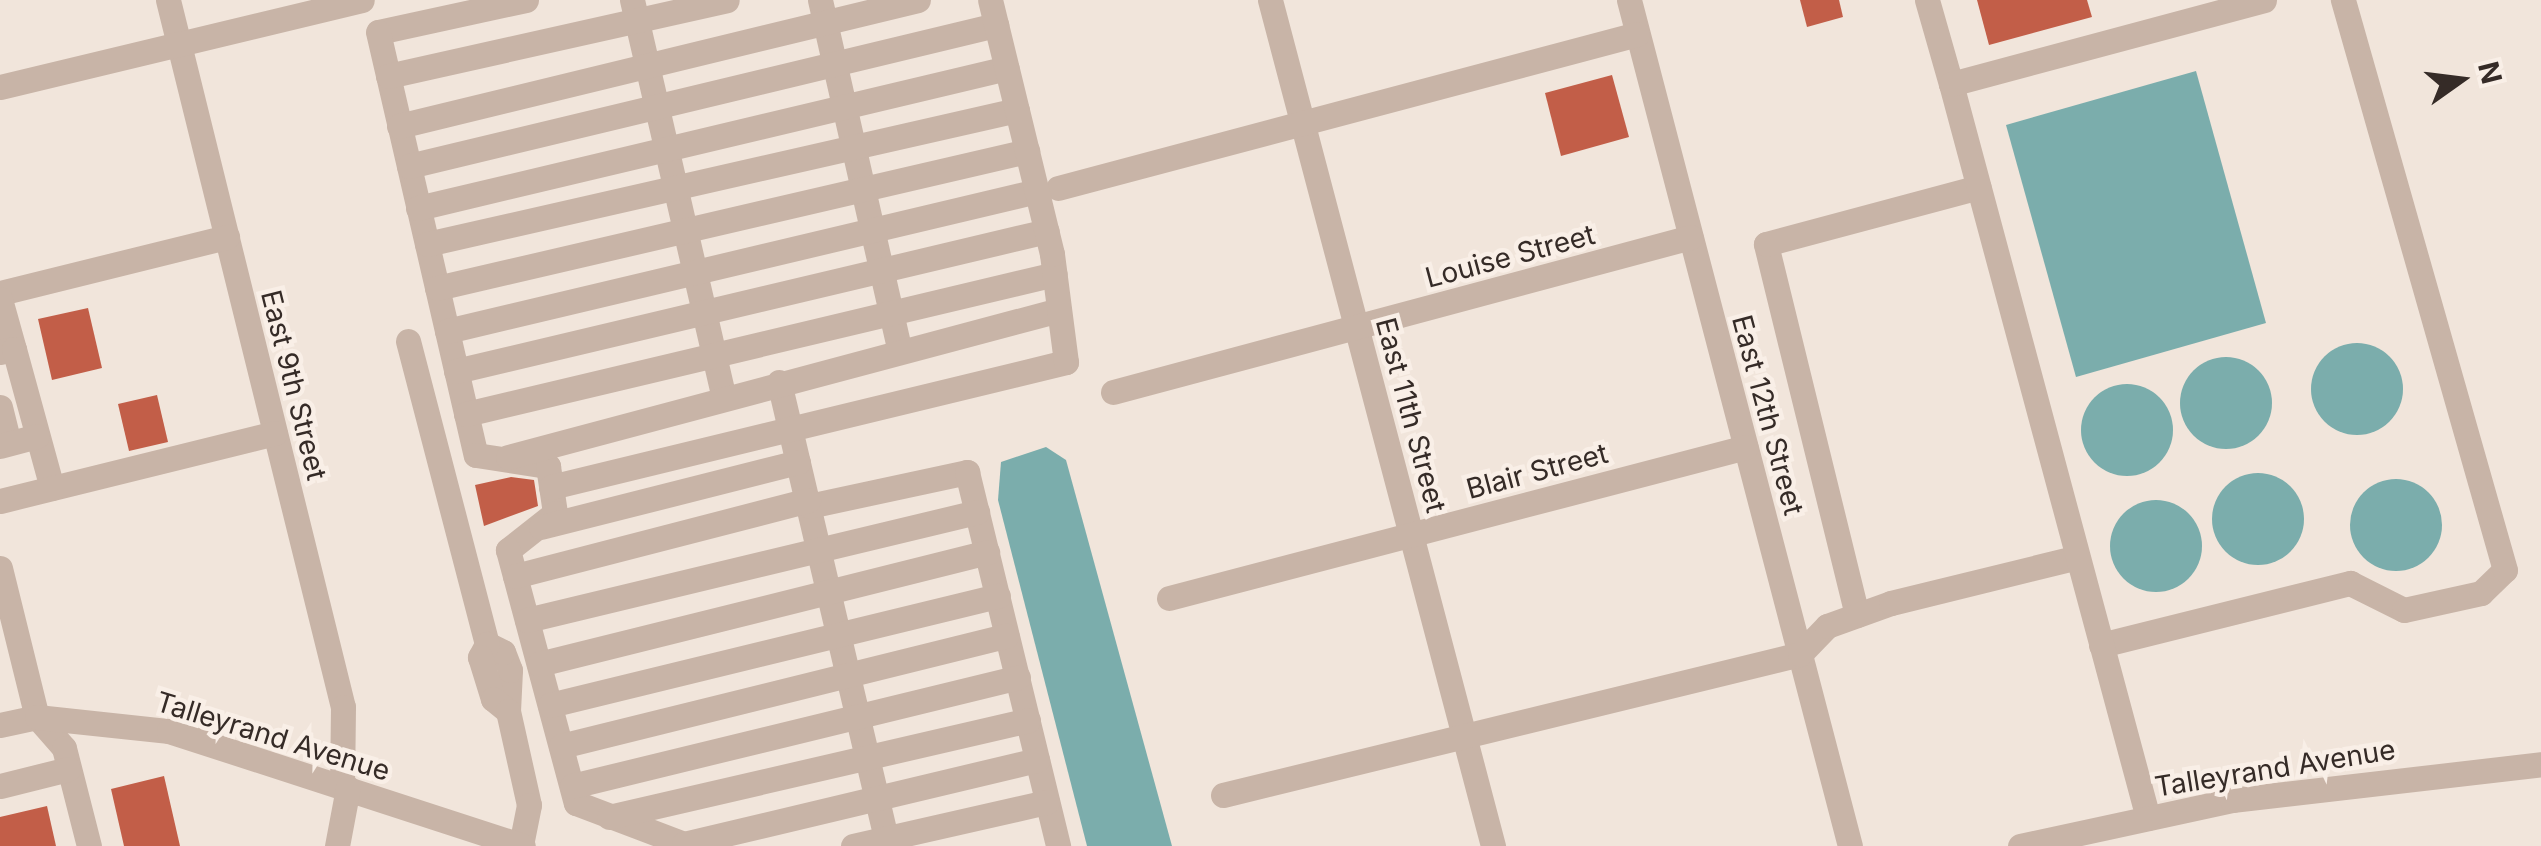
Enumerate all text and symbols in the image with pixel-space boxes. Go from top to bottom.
north arrow [2411,30,2511,130]
text: N [2471,58,2509,87]
street label: Louise Street [1422,217,1598,295]
street label: East 9th Street [254,286,334,484]
street label: East 12th Street [1725,311,1811,519]
street label: East 11th Street [1369,314,1453,516]
street label: Blair Street [1463,436,1611,506]
street label: Talleyrand Avenue [152,684,394,788]
street label: Talleyrand Avenue [2152,732,2398,804]

